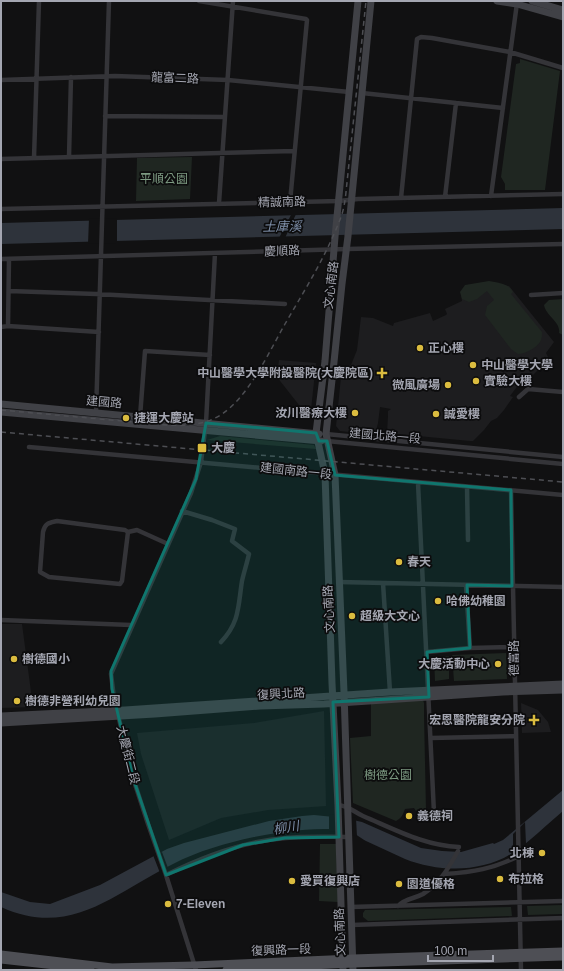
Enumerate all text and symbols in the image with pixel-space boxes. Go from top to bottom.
street label: 龍富二路 [151,70,199,86]
park label: 平順公園 [140,172,188,186]
street label: 精誠南路 [258,195,306,209]
water label: 土庫溪 [262,219,304,234]
street label: 慶順路 [264,243,300,259]
street label: 文心南路 [321,260,341,310]
place label: 正心樓 [428,341,464,355]
marker: 正心樓 [415,343,425,353]
place label: 中山醫學大學 [481,358,553,372]
marker: 中山醫學大學 [468,360,478,370]
place label: 中山醫學大學附設醫院(大慶院區) [197,366,373,380]
marker: 中山醫學大學附設醫院(大慶院區) [376,367,388,379]
place label: 實驗大樓 [484,374,532,388]
marker: 實驗大樓 [471,376,481,386]
place label: 微風廣場 [392,378,440,392]
marker: 微風廣場 [443,380,453,390]
street label: 建國路 [85,393,123,411]
place label: 汝川醫療大樓 [275,406,347,420]
place label: 誠愛樓 [444,407,480,421]
marker: 汝川醫療大樓 [350,408,360,418]
marker: 誠愛樓 [431,409,441,419]
place label: 捷運大慶站 [134,411,194,425]
marker: 捷運大慶站 [121,413,131,423]
street label: 建國北路一段 [349,426,421,446]
place label: 大慶 [211,441,235,455]
marker: 大慶 [196,442,208,454]
street label: 建國南路一段 [259,460,333,482]
place label: 春天 [407,555,431,569]
marker: 春天 [394,557,404,567]
street label: 文心南路 [321,585,337,633]
place label: 哈佛幼稚園 [446,594,506,608]
marker: 哈佛幼稚園 [433,596,443,606]
place label: 超級大文心 [360,609,420,623]
marker: 超級大文心 [347,611,357,621]
street label: 德富路 [507,640,521,676]
place label: 樹德國小 [22,652,70,666]
marker: 樹德國小 [9,654,19,664]
place label: 大慶活動中心 [418,657,490,671]
marker: 大慶活動中心 [493,659,503,669]
street label: 復興北路 [257,686,305,702]
place label: 樹德非營利幼兒園 [25,694,121,708]
marker: 樹德非營利幼兒園 [12,696,22,706]
place label: 宏恩醫院龍安分院 [429,713,525,727]
marker: 宏恩醫院龍安分院 [528,714,540,726]
street label: 大慶街二段 [114,724,142,786]
park label: 樹德公園 [364,768,412,782]
place label: 義德祠 [417,809,453,823]
marker: 義德祠 [404,811,414,821]
water label: 柳川 [272,818,302,837]
place label: 北棟 [510,846,534,860]
marker: 北棟 [537,848,547,858]
place label: 布拉格 [508,872,544,886]
place label: 愛買復興店 [300,874,360,888]
marker: 布拉格 [495,874,505,884]
marker: 愛買復興店 [287,876,297,886]
place label: 園道優格 [407,877,455,891]
marker: 園道優格 [394,879,404,889]
place label: 7-Eleven [176,897,225,911]
marker: 7-Eleven [163,899,173,909]
street label: 文心南路 [332,908,348,956]
scale bar [428,937,493,963]
street label: 復興路一段 [251,942,311,958]
text: 100 m [434,944,467,958]

